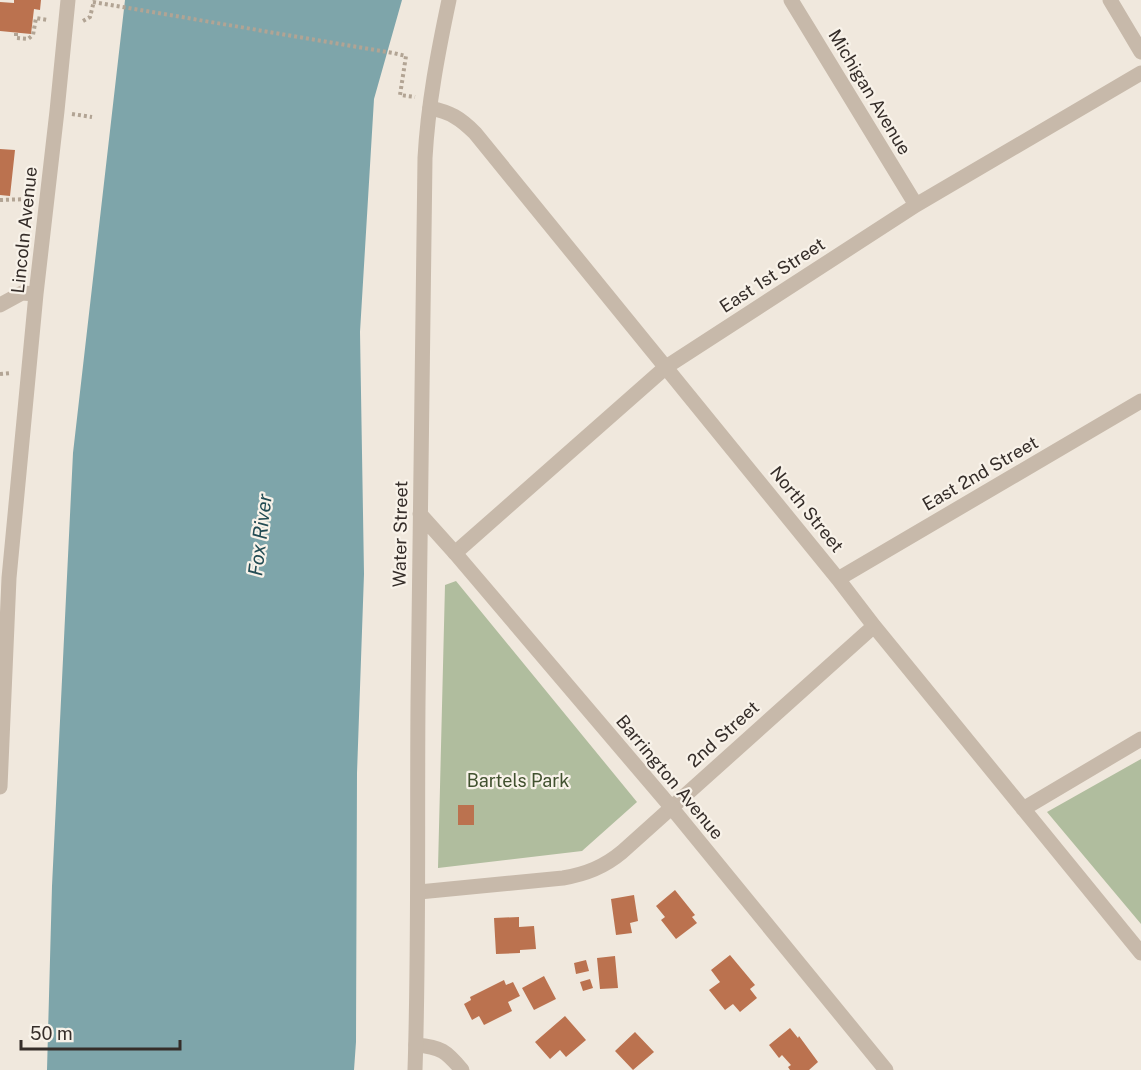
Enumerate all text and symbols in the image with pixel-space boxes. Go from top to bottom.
street label: Michigan Avenue [824,26,916,158]
street label: Lincoln Avenue [7,166,41,294]
street label: East 1st Street [715,233,829,317]
street label: East 2nd Street [918,431,1042,515]
street label: North Street [766,462,848,556]
street label: Water Street [389,480,411,588]
water label: Fox River [243,492,277,577]
street label: 2nd Street [683,696,763,772]
street label: Barrington Avenue [612,711,728,843]
park label: Bartels Park [467,770,569,791]
scale bar [21,1013,180,1051]
text: 50 m [30,1023,73,1044]

